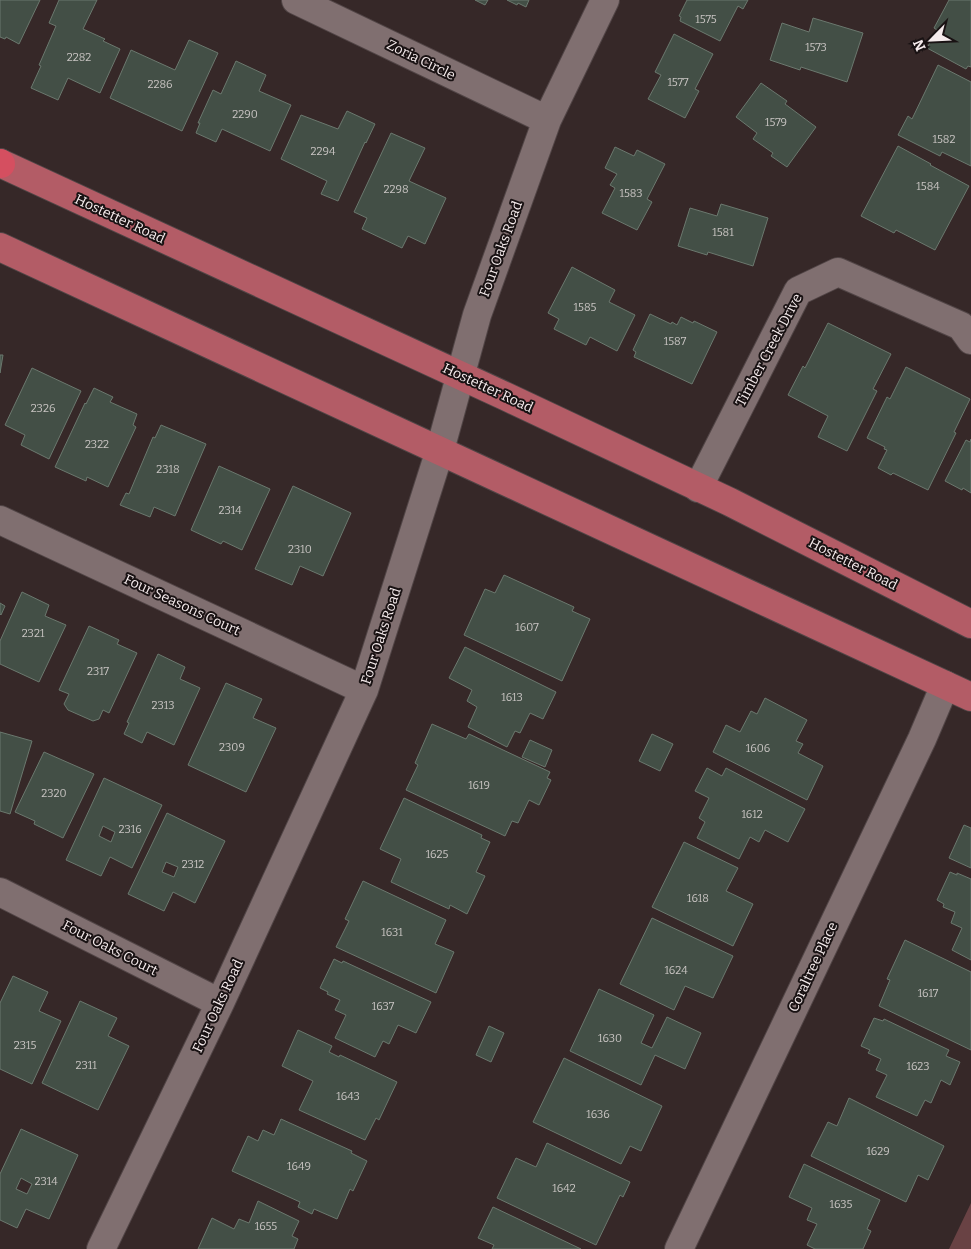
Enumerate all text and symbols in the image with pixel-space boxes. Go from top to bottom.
house number: 1575 [695,13,717,26]
north arrow [906,15,956,65]
street label: Zoria Circle [384,36,458,84]
text: N [910,37,930,53]
house number: 1573 [805,41,827,54]
house number: 2282 [67,51,91,64]
house number: 1577 [667,76,689,89]
house number: 2286 [147,78,173,91]
house number: 2290 [232,108,258,121]
house number: 1579 [765,116,787,129]
house number: 1582 [933,133,955,146]
house number: 2294 [311,145,336,158]
house number: 1584 [916,180,940,193]
house number: 2298 [383,183,409,196]
house number: 1583 [619,187,643,200]
street label: Hostetter Road [72,191,168,247]
street label: Four Oaks Road [476,199,526,299]
house number: 1581 [712,226,734,239]
street label: Timber Creek Drive [732,291,806,409]
house number: 1585 [574,301,597,314]
house number: 1587 [664,335,687,348]
street label: Hostetter Road [440,360,536,416]
house number: 2326 [31,402,55,415]
house number: 2322 [85,438,109,451]
house number: 2318 [156,463,180,476]
house number: 2314 [218,504,242,517]
street label: Hostetter Road [806,534,900,594]
house number: 2310 [288,543,312,556]
street label: Four Seasons Court [121,571,243,639]
street label: Four Oaks Road [357,586,405,686]
house number: 1607 [515,621,539,634]
house number: 2321 [22,627,45,640]
house number: 2317 [87,665,110,678]
house number: 1613 [501,691,523,704]
house number: 2313 [152,699,175,712]
house number: 2309 [219,741,245,754]
house number: 1606 [746,742,770,755]
house number: 1619 [468,779,490,792]
house number: 2320 [41,787,67,800]
house number: 1612 [741,808,763,821]
house number: 2316 [118,823,142,836]
house number: 1625 [426,848,448,861]
house number: 2312 [182,858,204,871]
house number: 1618 [687,892,709,905]
street label: Four Oaks Court [60,917,160,979]
street label: Coraltree Place [785,919,841,1015]
house number: 1631 [381,926,403,939]
street label: Four Oaks Road [189,957,247,1055]
house number: 1624 [664,964,688,977]
house number: 1617 [918,987,939,1000]
house number: 1637 [372,1000,395,1013]
house number: 1630 [598,1032,622,1045]
house number: 2315 [14,1039,36,1052]
house number: 2311 [75,1059,97,1072]
house number: 1623 [906,1060,930,1073]
house number: 1643 [336,1090,360,1103]
house number: 1636 [586,1108,610,1121]
house number: 1629 [866,1145,890,1158]
house number: 1649 [287,1160,311,1173]
house number: 2314 [34,1175,58,1188]
house number: 1642 [552,1182,576,1195]
house number: 1635 [830,1198,853,1211]
house number: 1655 [255,1220,277,1233]

